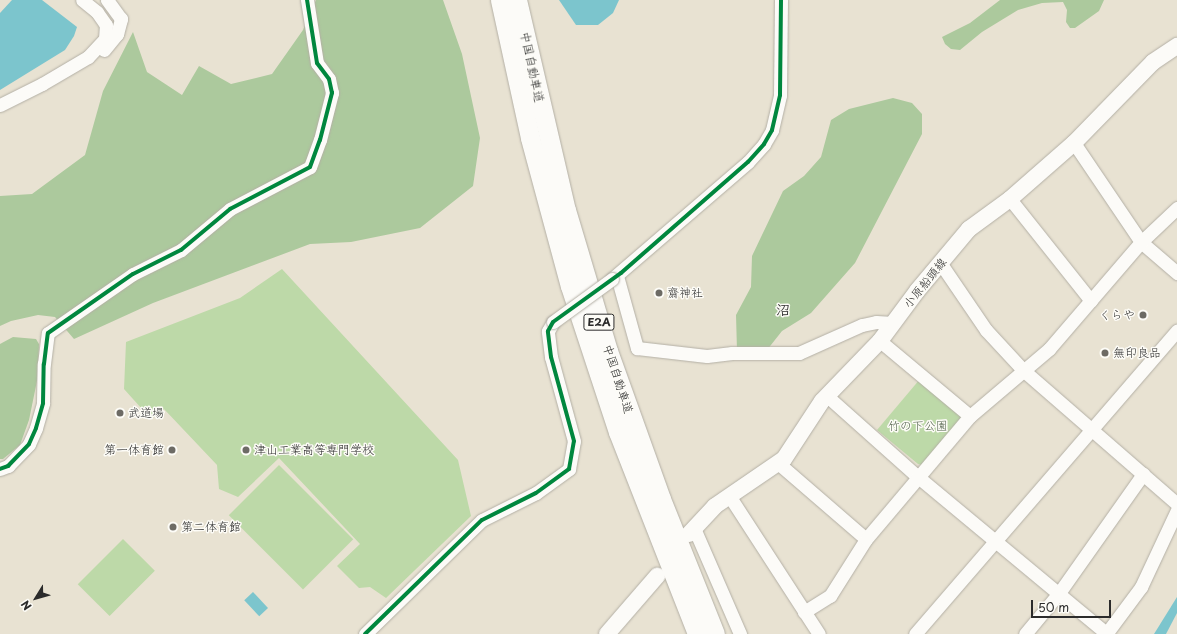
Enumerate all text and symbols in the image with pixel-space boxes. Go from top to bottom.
street label: 中国自動車道 [517,30,547,104]
street label: 小原船頭線 [901,255,949,311]
place label: 齋神社 [667,286,703,300]
marker: 齋神社 [654,288,664,298]
district label: 沼 [776,302,790,318]
place label: くらや [1099,308,1135,322]
marker: くらや [1138,310,1148,320]
road number: E2A [583,313,615,331]
street label: 中国自動車道 [600,343,636,415]
place label: 無印良品 [1113,346,1161,360]
marker: 無印良品 [1100,348,1110,358]
place label: 武道場 [128,406,164,420]
marker: 武道場 [115,408,125,418]
park label: 竹の下公園 [888,419,948,433]
place label: 第一体育館 [104,443,164,457]
place label: 津山工業高等専門学校 [254,443,374,457]
marker: 第一体育館 [167,445,177,455]
marker: 津山工業高等専門学校 [241,445,251,455]
place label: 第二体育館 [181,520,241,534]
marker: 第二体育館 [168,522,178,532]
north arrow [16,578,56,618]
scale bar [1033,592,1113,618]
text: N [17,597,35,614]
text: 50 m [1038,598,1069,616]

